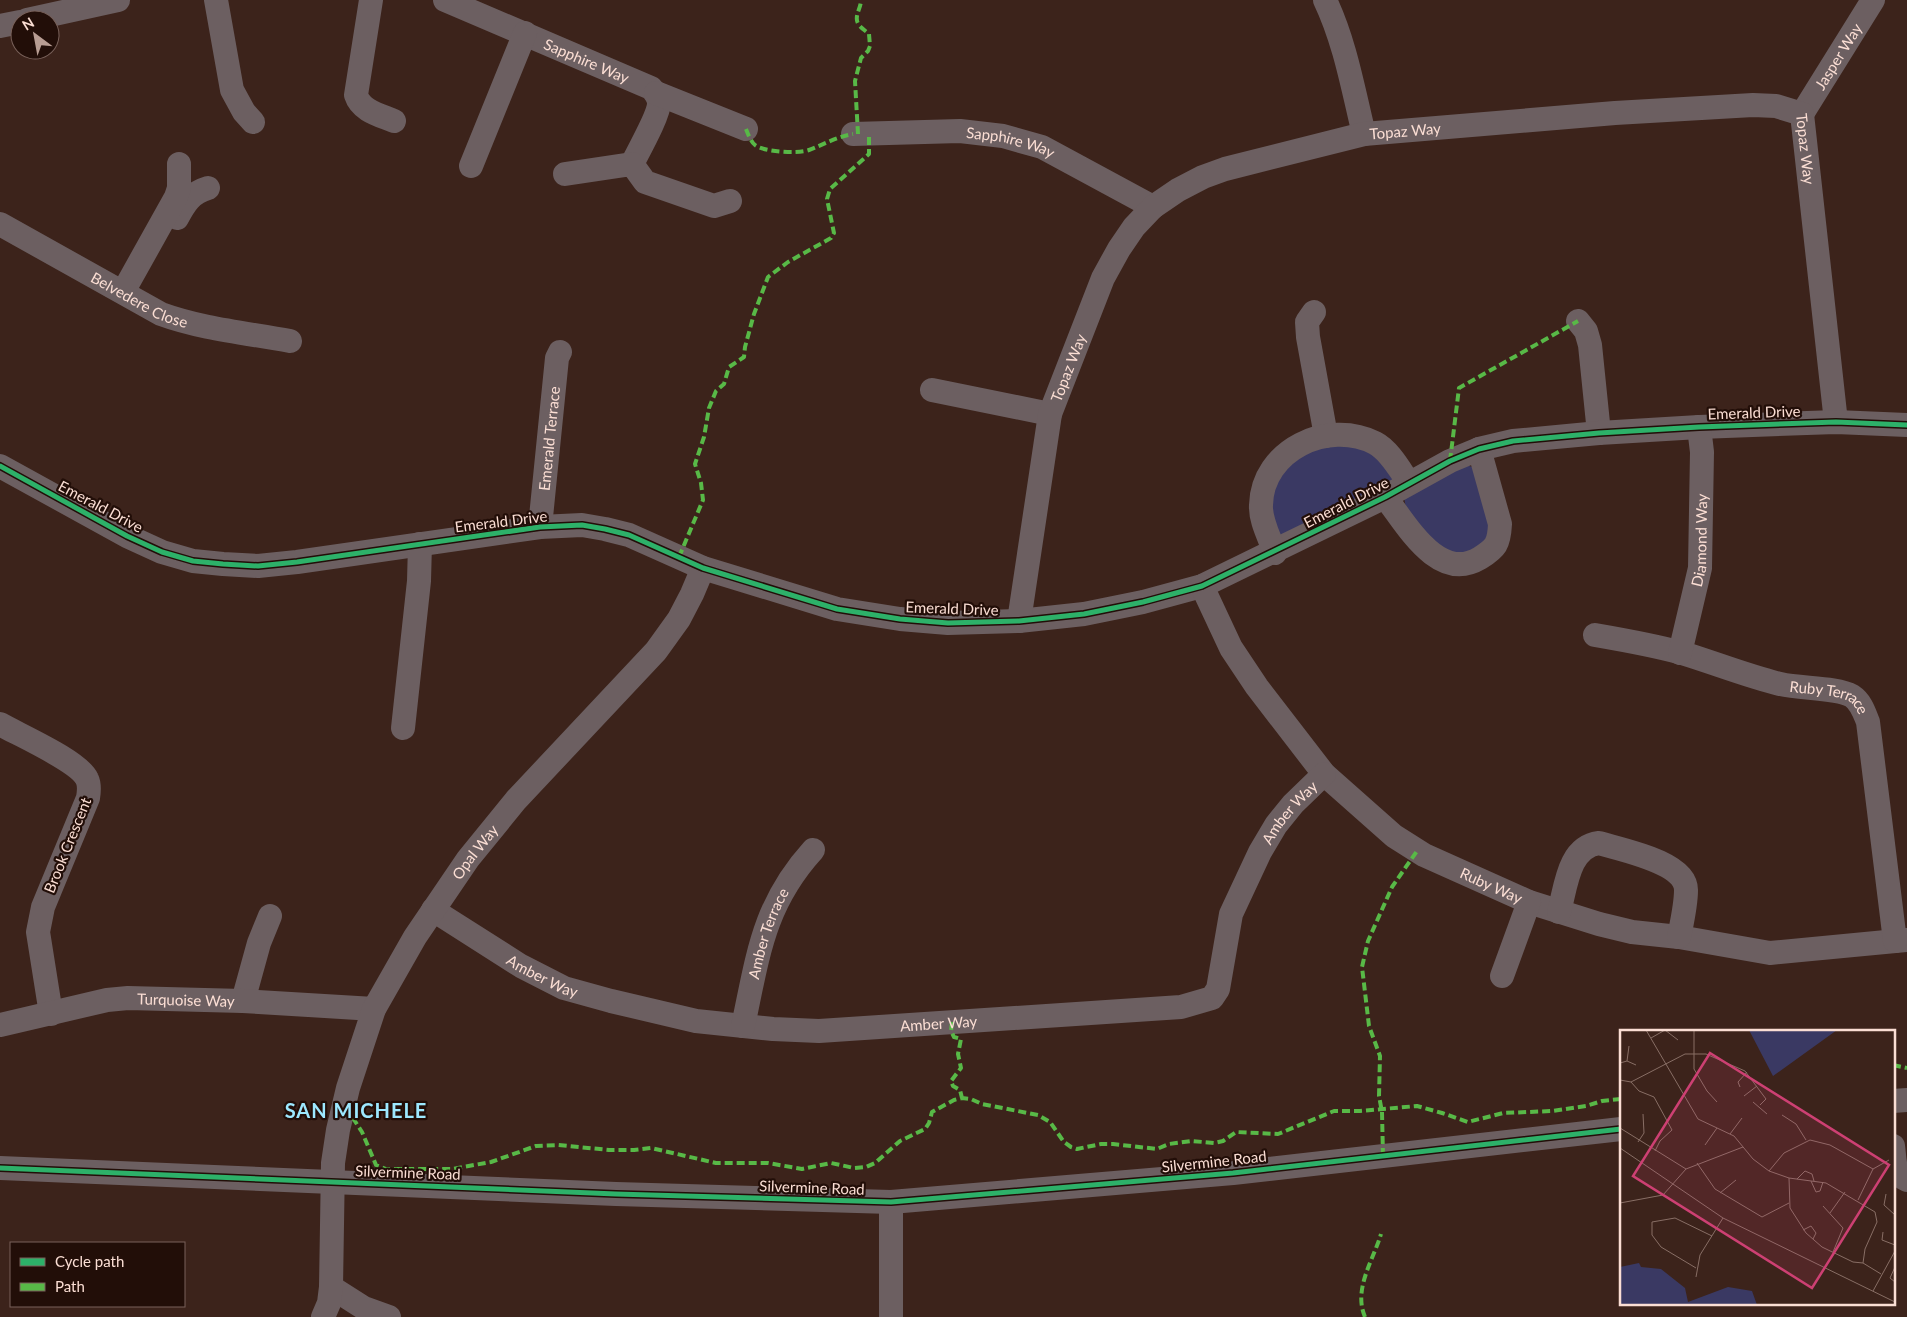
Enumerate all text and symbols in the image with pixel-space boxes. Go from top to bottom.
north arrow [10,10,60,60]
text: N [19,13,37,34]
street label: Jasper Way [1811,20,1866,93]
street label: Sapphire Way [541,34,632,87]
street label: Topaz Way [1793,112,1819,186]
street label: Topaz Way [1369,119,1442,143]
street label: Sapphire Way [965,123,1058,161]
street label: Belvedere Close [88,268,190,331]
street label: Topaz Way [1047,331,1090,404]
street label: Emerald Terrace [535,385,563,492]
street label: Emerald Drive [1707,401,1801,423]
street label: Emerald Drive [1300,473,1392,531]
street label: Emerald Drive [56,476,146,536]
street label: Diamond Way [1687,493,1710,589]
street label: Emerald Drive [454,506,548,536]
street label: Emerald Drive [905,597,999,619]
street label: Ruby Terrace [1789,677,1873,717]
street label: Amber Way [1258,777,1321,847]
street label: Brook Crescent [40,794,95,895]
street label: Opal Way [448,820,502,883]
street label: Ruby Way [1457,863,1526,907]
street label: Amber Terrace [744,885,792,981]
street label: Amber Way [504,950,580,1000]
street label: Turquoise Way [137,989,235,1010]
street label: Amber Way [899,1012,978,1035]
inset map [1620,1030,1894,1304]
district label: SAN MICHELE [285,1098,427,1122]
street label: Silvermine Road [1161,1147,1267,1175]
street label: Silvermine Road [355,1161,461,1183]
street label: Silvermine Road [759,1176,865,1198]
legend [10,1242,185,1307]
text: Cycle path [55,1252,124,1270]
text: Path [55,1277,85,1295]

